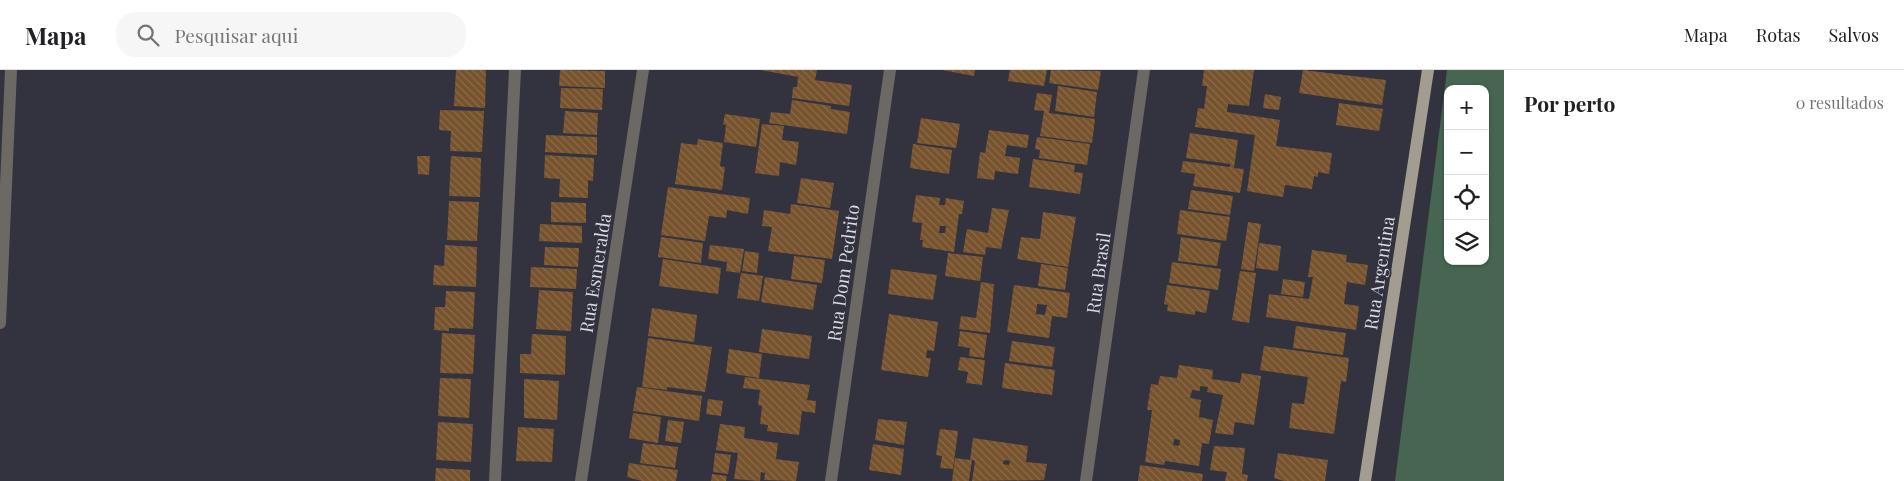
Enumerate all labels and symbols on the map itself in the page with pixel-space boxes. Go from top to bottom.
street label: Rua Dom Pedrito [822,203,865,343]
street label: Rua Esmeralda [574,211,616,335]
street label: Rua Argentina [1358,214,1400,331]
street label: Rua Brasil [1080,231,1116,315]

